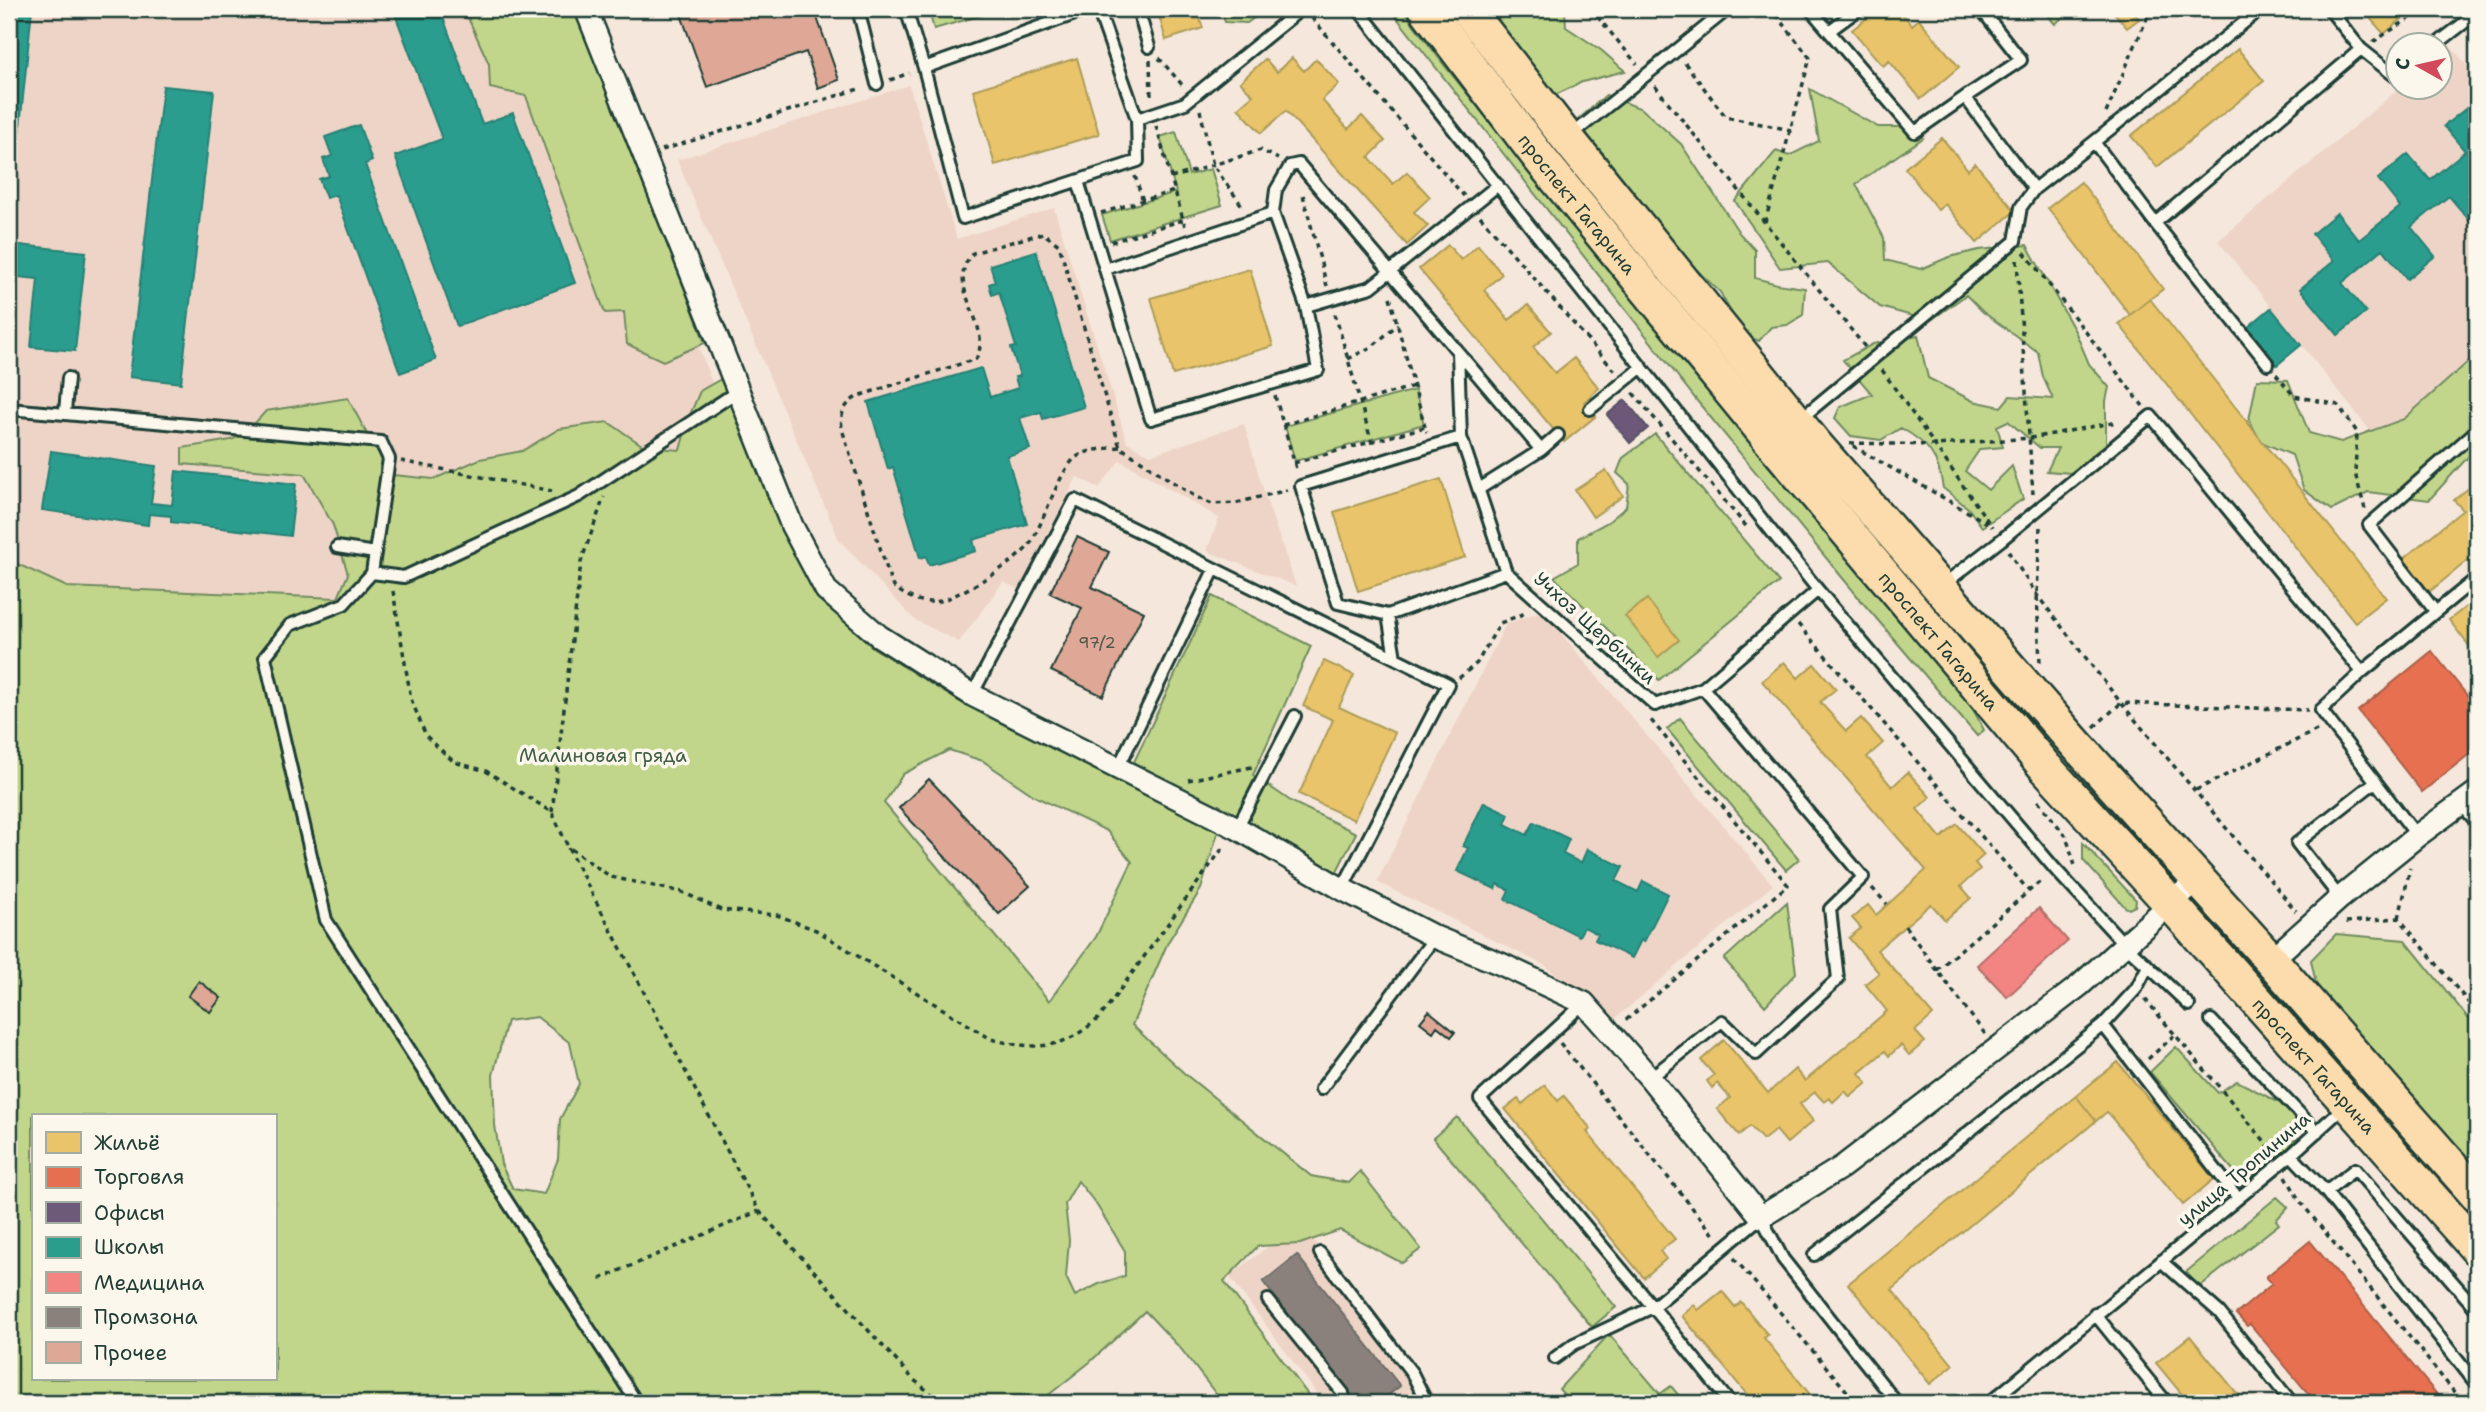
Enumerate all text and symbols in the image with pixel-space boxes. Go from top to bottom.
north arrow [2384,32,2454,102]
text: С [2389,56,2416,71]
street label: проспект Гагарина [1513,129,1642,280]
street label: Учхоз Щербинки [1528,566,1662,690]
street label: проспект Гагарина [1873,566,2005,716]
house number: 97/2 [1078,632,1116,653]
park label: Малиновая гряда [519,743,687,768]
street label: проспект Гагарина [2247,992,2382,1139]
street label: улица Тропинина [2173,1106,2316,1232]
legend [32,1114,276,1380]
text: Жильё [94,1129,160,1157]
text: Торговля [94,1163,184,1191]
text: Офисы [94,1199,165,1227]
text: Школы [94,1233,164,1261]
text: Медицина [94,1269,204,1297]
text: Промзона [94,1303,197,1331]
text: Прочее [94,1339,167,1367]

